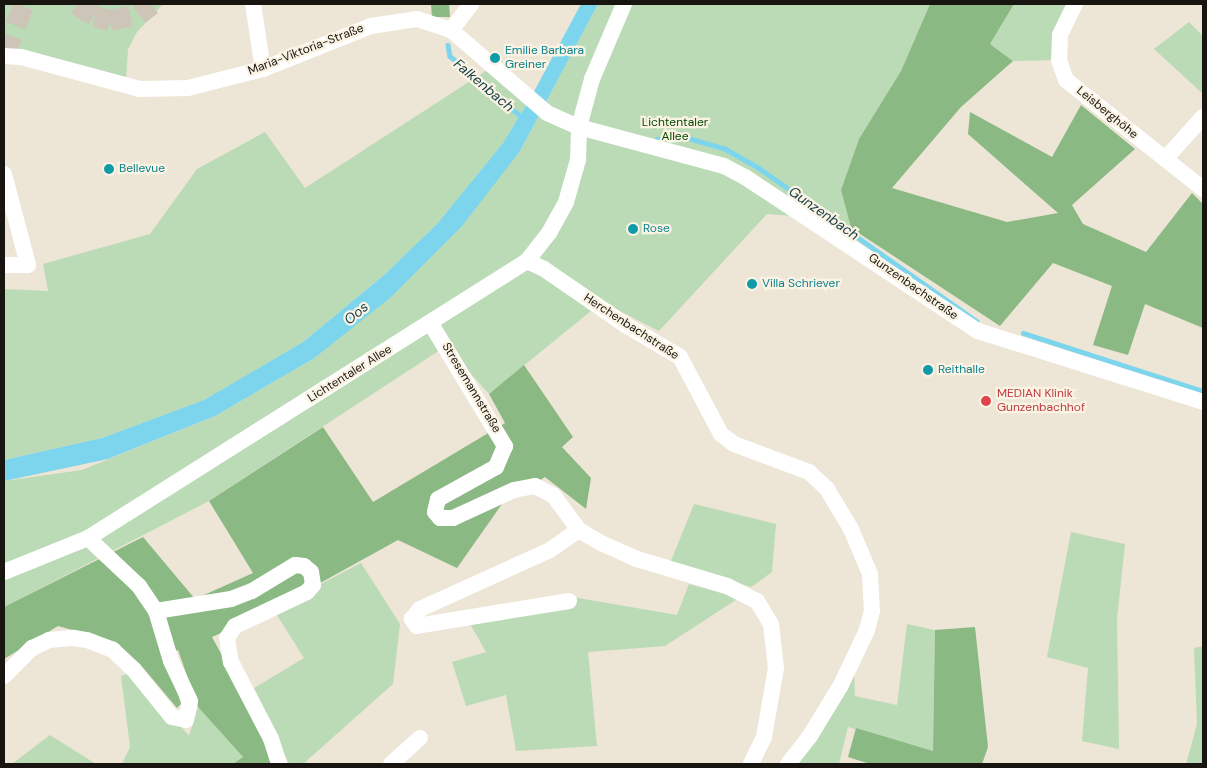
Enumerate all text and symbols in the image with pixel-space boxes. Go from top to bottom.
street label: Maria-Viktoria-Straße [246,21,366,79]
place label: Emilie Barbara Greiner [505,44,584,72]
marker: Emilie Barbara Greiner [489,52,501,64]
water label: Falkenbach [451,55,517,115]
street label: Leisberghöhe [1073,84,1141,142]
park label: Lichtentaler Allee [642,116,708,144]
place label: Bellevue [119,162,165,176]
marker: Bellevue [103,163,115,175]
water label: Gunzenbach [786,183,862,243]
place label: Rose [643,222,670,236]
marker: Rose [627,223,639,235]
street label: Gunzenbachstraße [866,251,960,323]
place label: Villa Schriever [762,277,840,291]
marker: Villa Schriever [746,278,758,290]
street label: Herchenbachstraße [581,291,681,363]
water label: Oos [341,298,371,328]
street label: Stresemannstraße [438,340,504,436]
street label: Lichtentaler Allee [305,342,395,406]
place label: Reithalle [938,363,985,377]
marker: Reithalle [922,364,934,376]
place label: MEDIAN Klinik Gunzenbachhof [997,387,1085,415]
marker: MEDIAN Klinik Gunzenbachhof [979,394,993,408]

